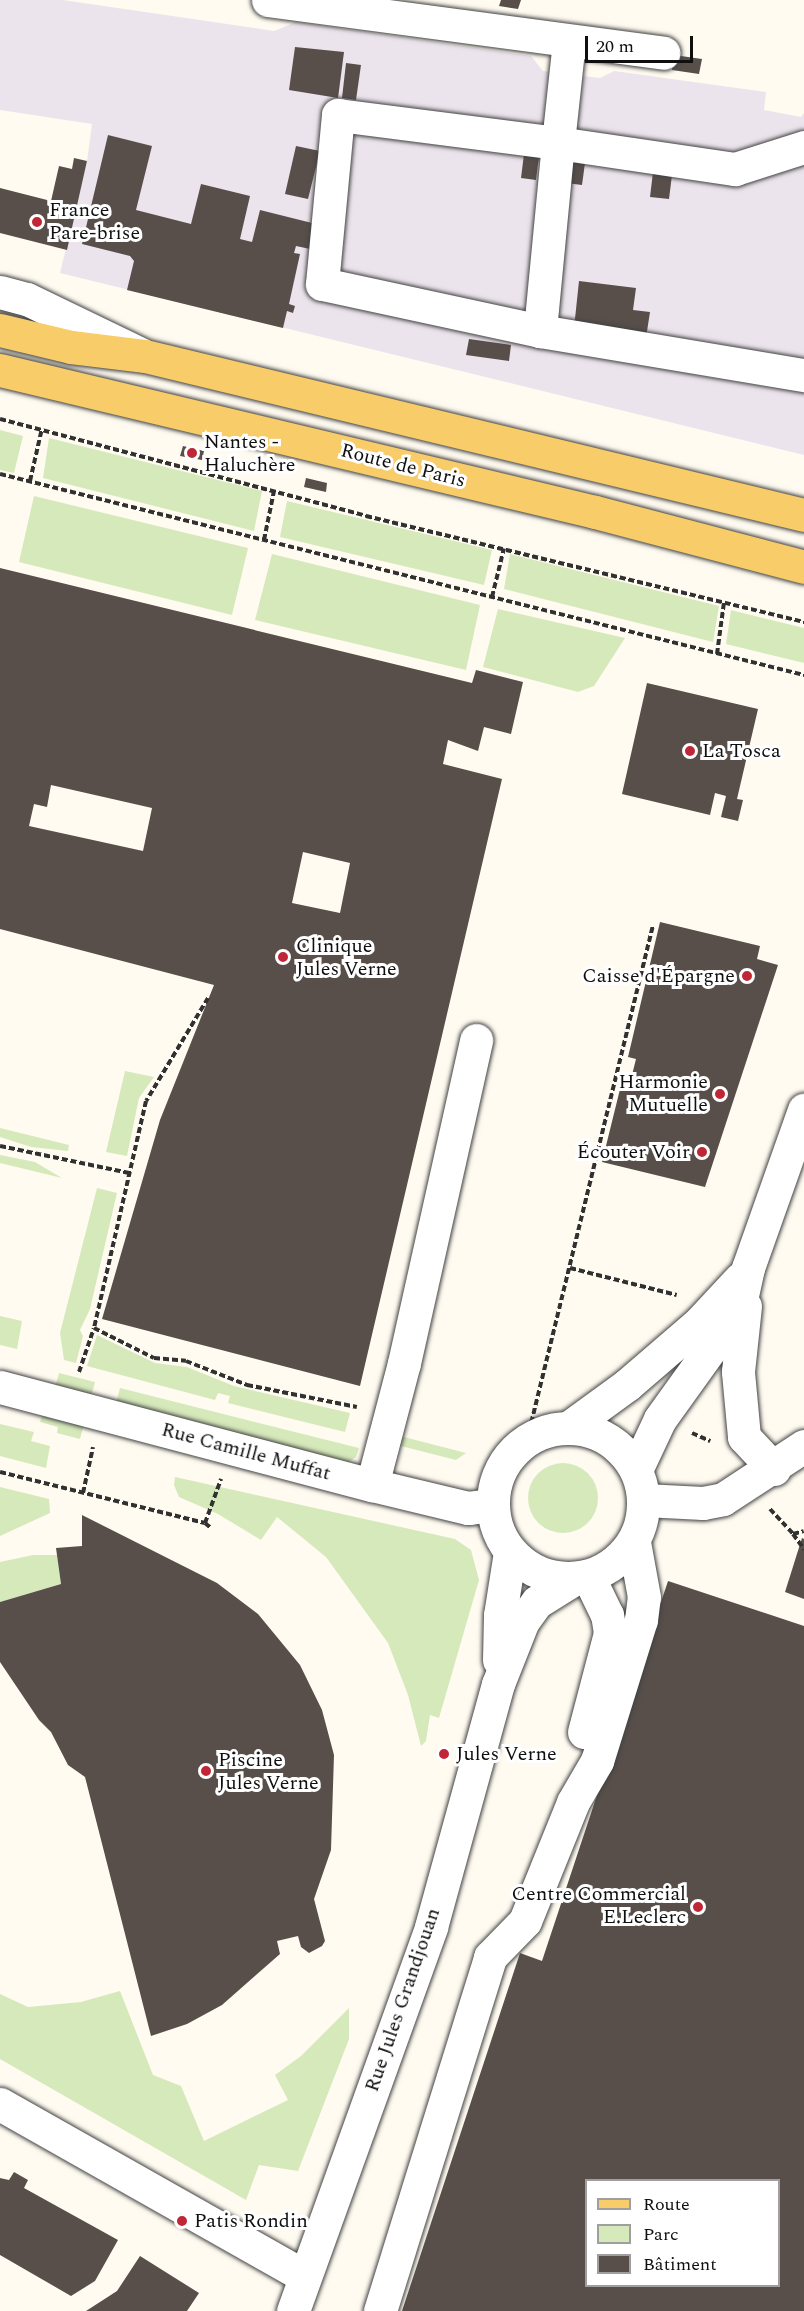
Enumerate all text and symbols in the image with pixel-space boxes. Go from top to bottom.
scale bar [588,24,696,62]
text: 20 m [596,33,634,60]
place label: France Pare-brise [49,198,140,245]
marker: France Pare-brise [30,215,44,229]
place label: Nantes - Haluchère [204,430,295,477]
street label: Route de Paris [338,439,468,493]
marker: Nantes - Haluchère [185,446,199,460]
place label: La Tosca [702,739,781,763]
marker: La Tosca [683,744,697,758]
place label: Clinique Jules Verne [296,934,397,981]
marker: Clinique Jules Verne [274,948,292,966]
place label: Caisse d'Épargne [582,964,735,988]
marker: Caisse d'Épargne [740,969,754,983]
place label: Harmonie Mutuelle [619,1070,708,1117]
marker: Harmonie Mutuelle [713,1087,727,1101]
place label: Écouter Voir [577,1140,690,1164]
marker: Écouter Voir [695,1145,709,1159]
street label: Rue Camille Muffat [159,1418,333,1486]
place label: Jules Verne [456,1742,557,1766]
marker: Jules Verne [437,1747,451,1761]
place label: Piscine Jules Verne [218,1748,319,1795]
marker: Piscine Jules Verne [199,1764,213,1778]
place label: Centre Commercial E.Leclerc [512,1883,686,1930]
marker: Centre Commercial E.Leclerc [691,1900,705,1914]
street label: Rue Jules Grandjouan [360,1905,446,2095]
legend [585,2179,780,2287]
text: Route [643,2191,690,2218]
place label: Patis Rondin [194,2209,308,2233]
marker: Patis Rondin [175,2214,189,2228]
text: Parc [643,2221,679,2248]
text: Bâtiment [643,2251,717,2278]

